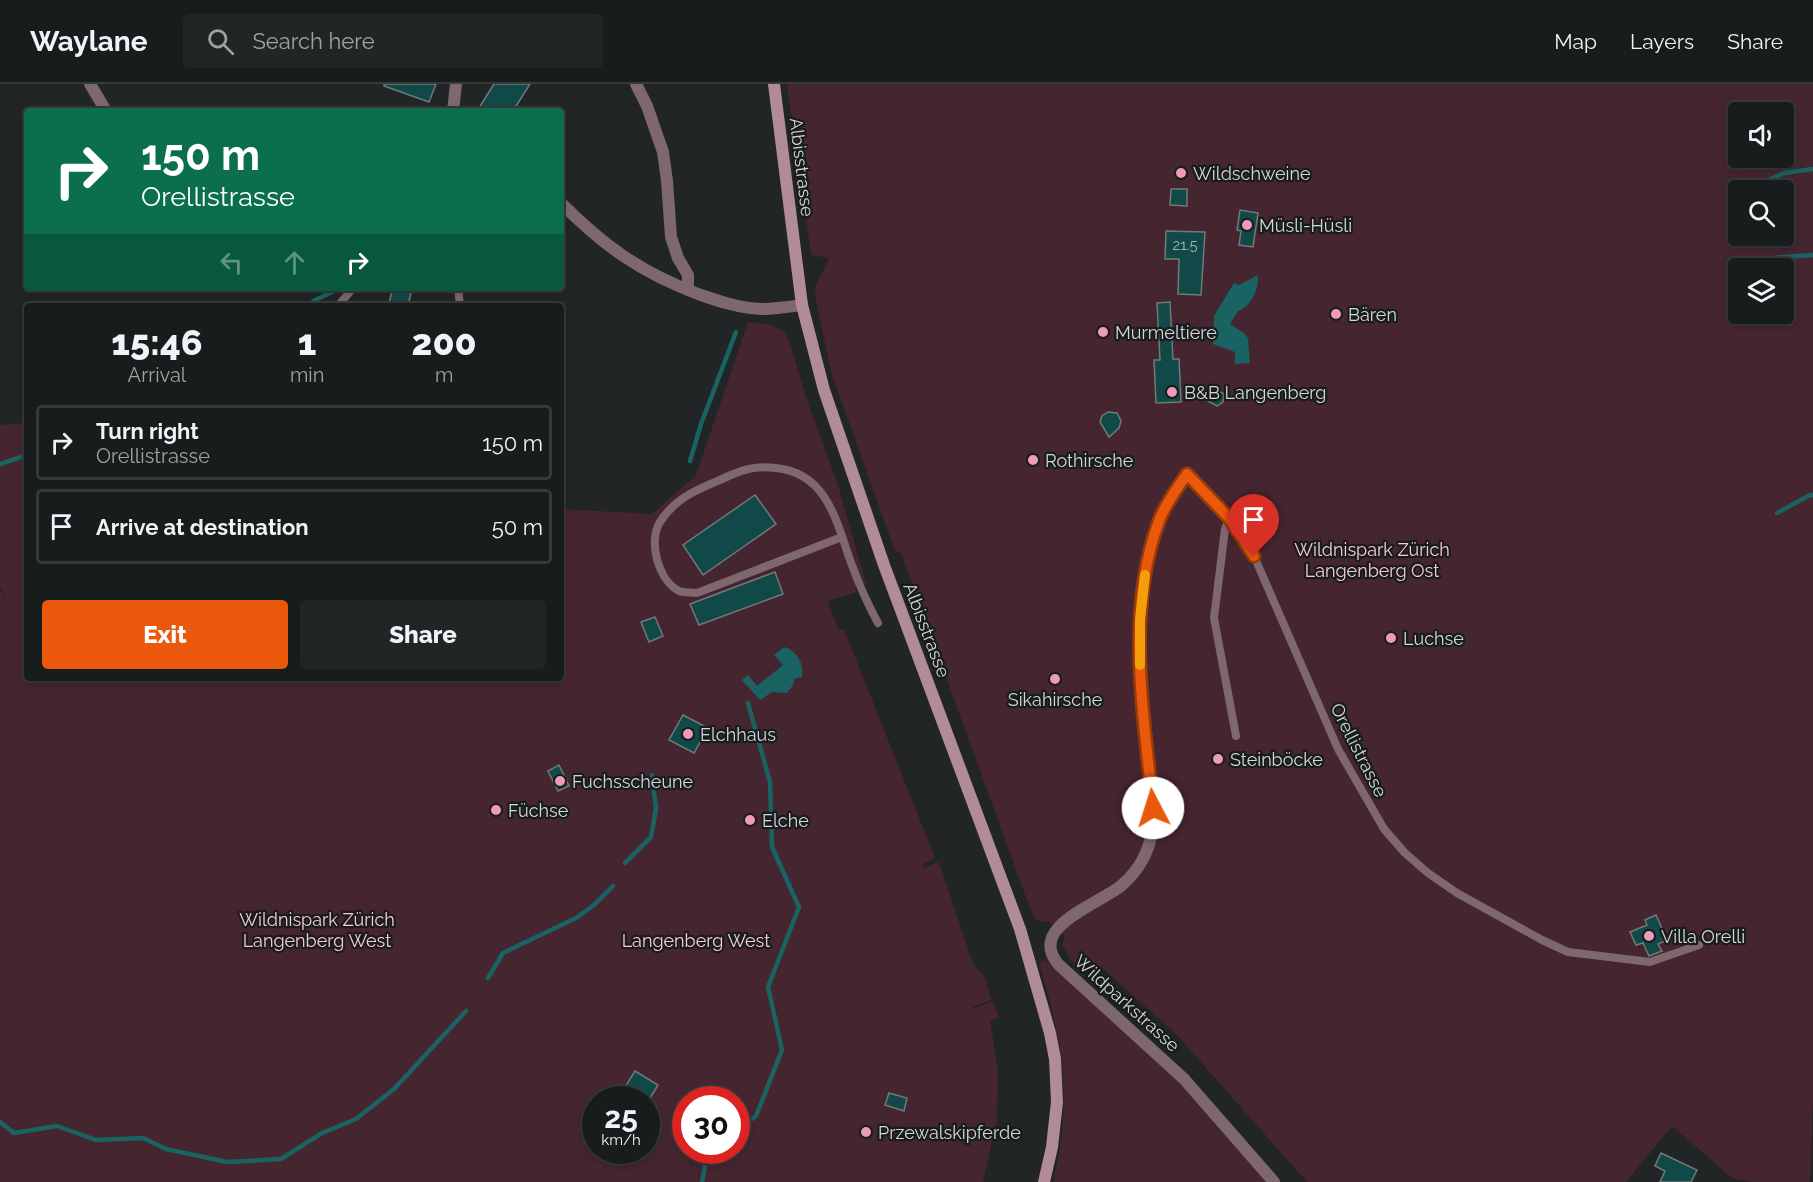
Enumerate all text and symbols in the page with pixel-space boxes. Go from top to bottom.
search box [183,14,603,68]
text: Waylane [30,25,147,58]
icon: search [204,25,237,58]
text: Search here [252,28,375,54]
text: Map [1554,29,1597,54]
text: Layers [1630,29,1694,54]
text: Share [1727,29,1783,54]
map controls [1728,102,1794,324]
button: sound [1728,102,1794,168]
street label: Albisstrasse [786,116,819,218]
text: 150 m [141,131,260,180]
icon: right [42,132,120,210]
place label: Wildschweine [1193,163,1311,184]
marker: Wildschweine [1174,166,1188,180]
button: search [1728,180,1794,246]
text: Orellistrasse [141,181,295,212]
place label: Müsli-Hüsli [1259,215,1352,236]
marker: Müsli-Hüsli [1240,218,1254,232]
house number: 21.5 [1172,236,1198,254]
icon: left [215,246,248,279]
icon: ahead [278,246,311,279]
icon: right [341,246,374,279]
button: layers [1728,258,1794,324]
place label: Bären [1348,304,1397,325]
marker: Bären [1329,307,1343,321]
text: 15:46 [111,321,203,363]
text: 1 [298,321,316,363]
text: 200 [412,321,477,363]
place label: Murmeltiere [1115,322,1217,343]
marker: Murmeltiere [1096,325,1110,339]
text: Arrival [128,363,186,387]
text: min [290,363,324,387]
text: m [435,363,453,387]
place label: B&B Langenberg [1184,382,1326,403]
marker: B&B Langenberg [1165,385,1179,399]
text: Turn right [96,418,199,444]
icon: right [45,426,78,459]
text: 150 m [482,430,543,456]
text: Orellistrasse [96,444,210,468]
place label: Rothirsche [1045,450,1134,471]
marker: Rothirsche [1026,453,1040,467]
pin [1228,494,1279,556]
icon: arrive [1237,503,1270,536]
icon: arrive [45,510,78,543]
text: Arrive at destination [96,514,309,540]
text: 50 m [492,514,543,540]
park label: Wildnispark Zürich Langenberg Ost [1294,539,1450,581]
street label: Albisstrasse [899,580,955,681]
button: Exit [42,600,288,669]
button: Share [300,600,546,669]
place label: Luchse [1403,628,1464,649]
marker: Luchse [1384,631,1398,645]
marker: Sikahirsche [1048,672,1062,686]
place label: Sikahirsche [1008,689,1103,710]
street label: Orellistrasse [1326,700,1392,801]
place label: Elchhaus [700,724,776,745]
marker: Elchhaus [681,727,695,741]
place label: Steinböcke [1230,749,1323,770]
marker: Steinböcke [1211,752,1225,766]
place label: Fuchsscheune [572,771,694,792]
marker: Fuchsscheune [553,774,567,788]
position arrow [1121,776,1185,840]
place label: Füchse [508,800,569,821]
marker: Füchse [489,803,503,817]
place label: Elche [762,810,809,831]
marker: Elche [743,813,757,827]
park label: Wildnispark Zürich Langenberg West [239,909,395,951]
place label: Villa Orelli [1661,926,1745,947]
marker: Villa Orelli [1642,929,1656,943]
park label: Langenberg West [622,930,770,951]
street label: Wildparkstrasse [1070,950,1184,1056]
speed limit sign: 30 [672,1086,750,1164]
text: 25 [604,1100,638,1135]
place label: Przewalskipferde [878,1122,1021,1143]
marker: Przewalskipferde [859,1125,873,1139]
text: km/h [601,1131,641,1149]

